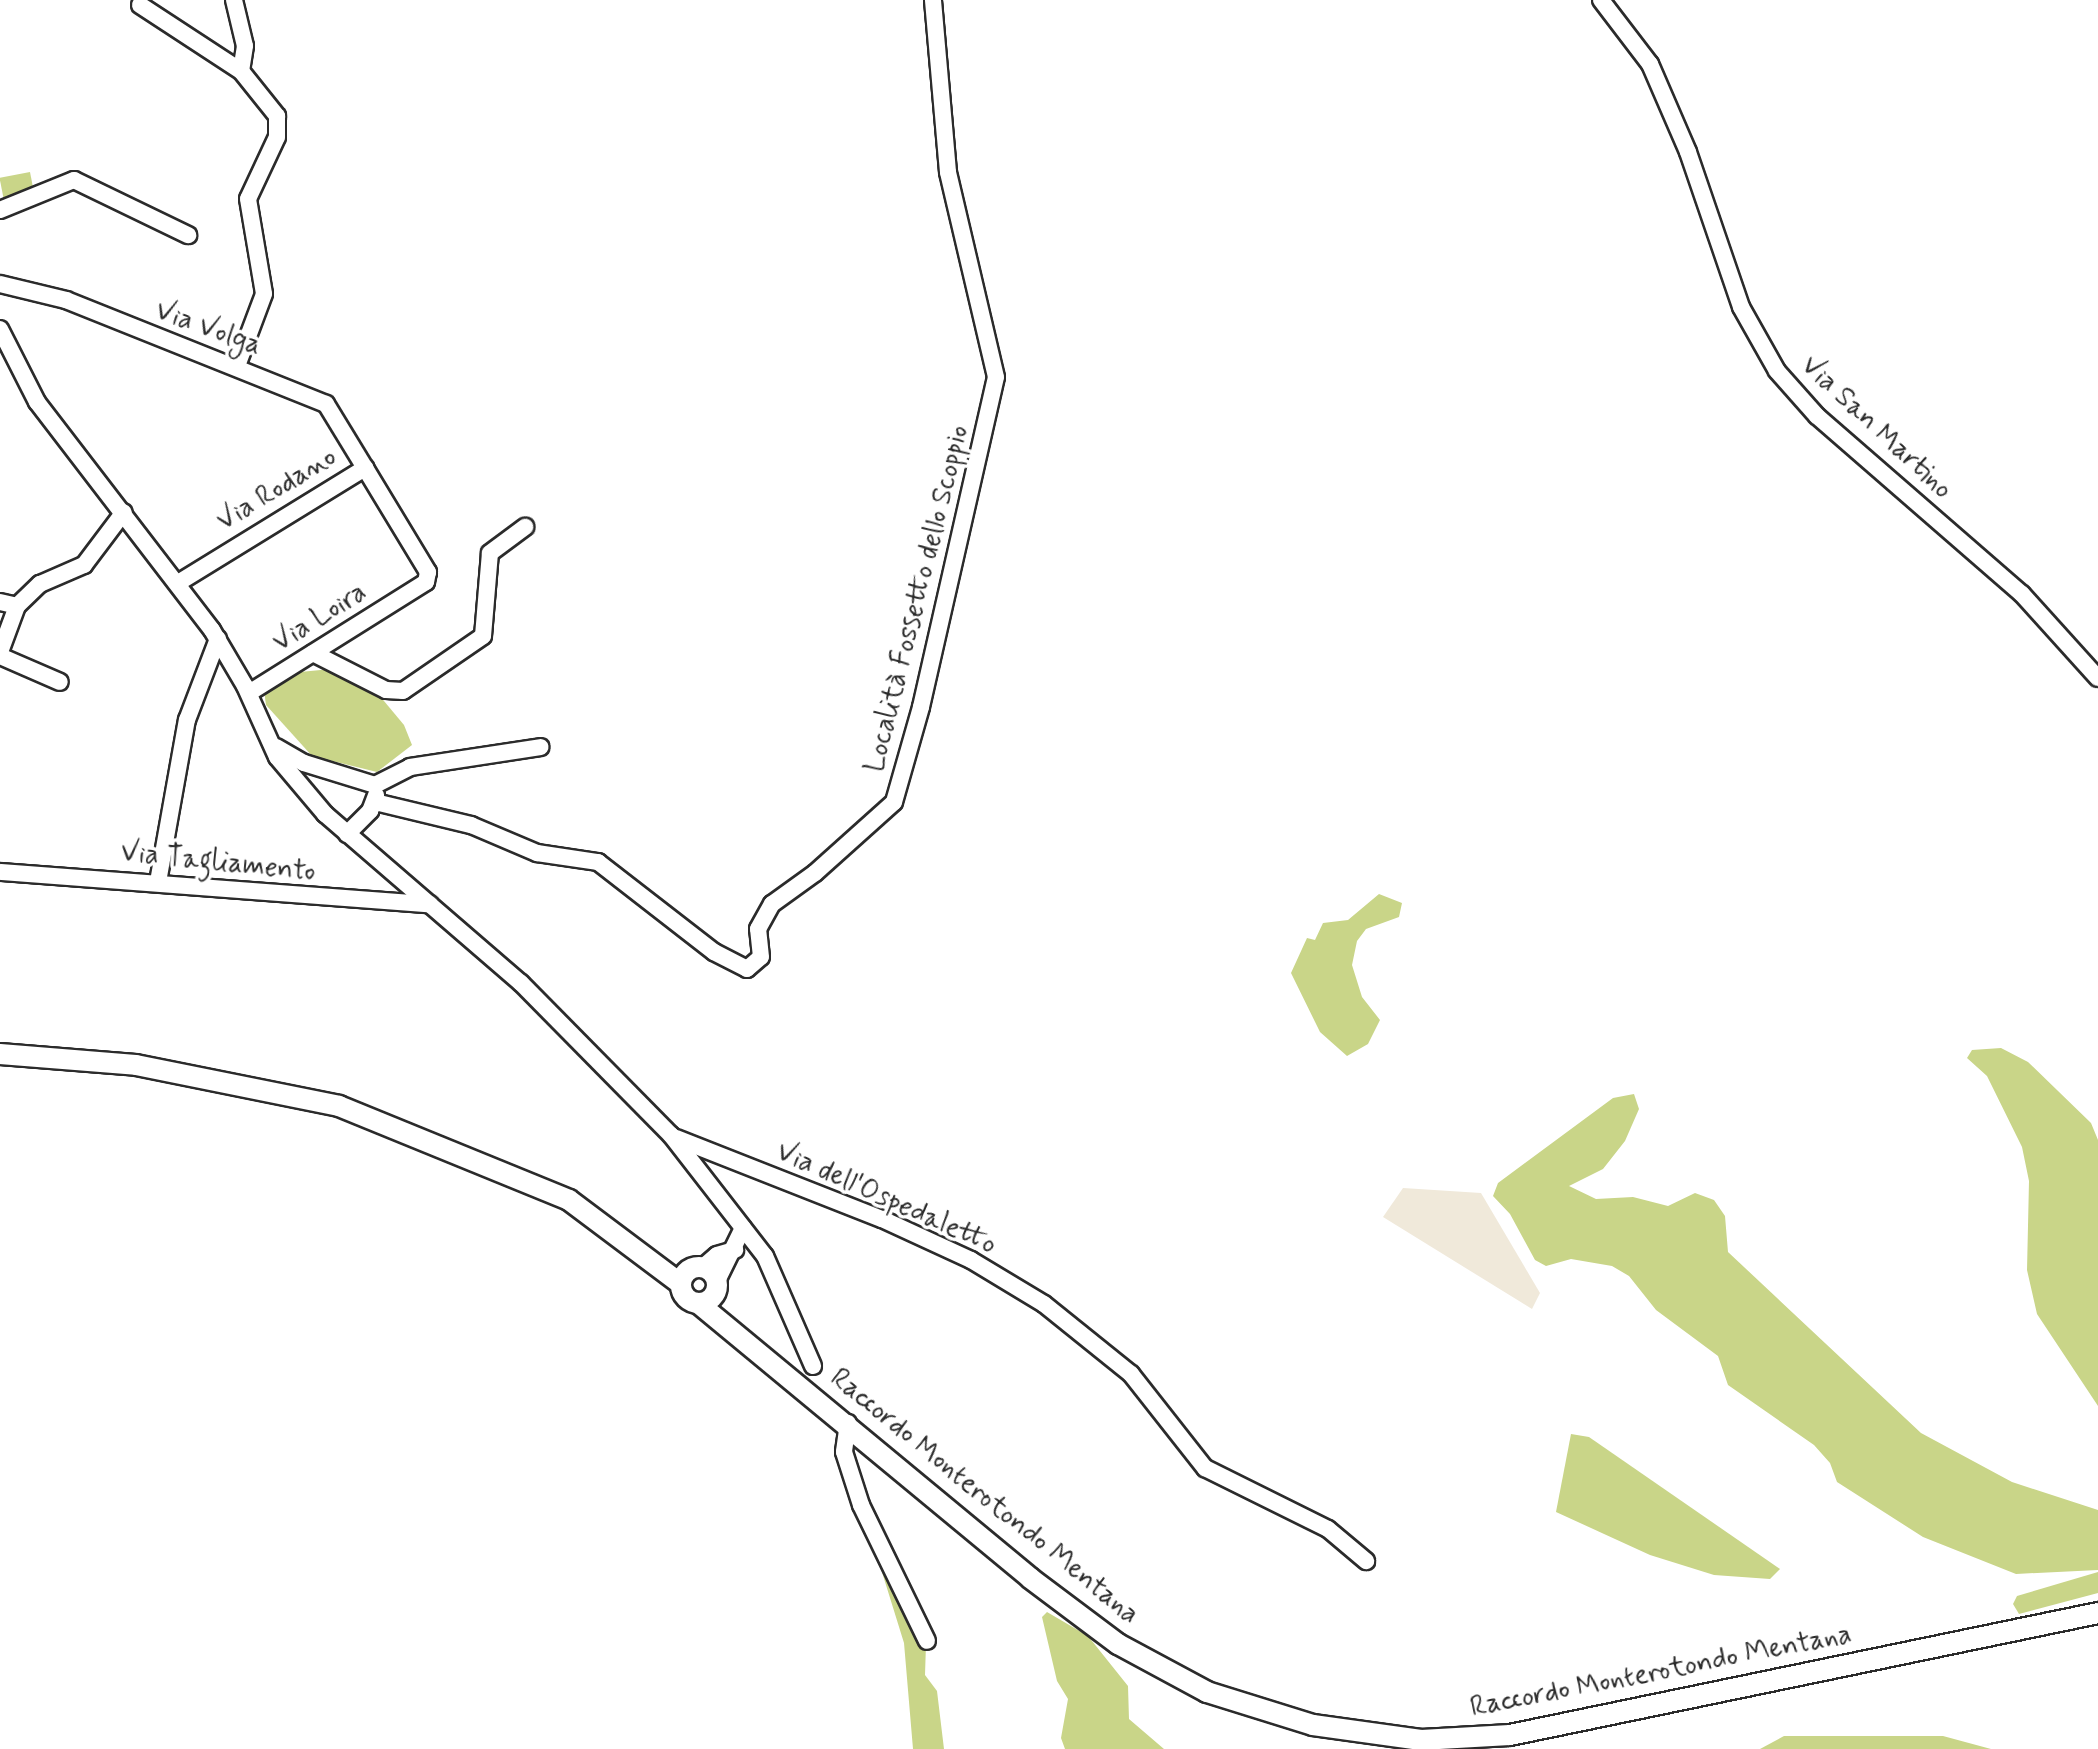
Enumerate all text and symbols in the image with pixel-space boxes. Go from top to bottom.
street label: Via Volga [151,294,265,364]
street label: Via San Martino [1794,350,1958,506]
street label: Località Fossetto dello Scoppio [858,421,978,777]
street label: Via Rodano [211,441,343,539]
street label: Via Loira [265,575,375,661]
street label: Via Tagliamento [122,836,314,890]
street label: Via dell'Ospedaletto [771,1135,1001,1263]
street label: Raccordo Monterotondo Mentana [819,1359,1149,1635]
street label: Raccordo Monterotondo Mentana [1463,1618,1859,1726]

